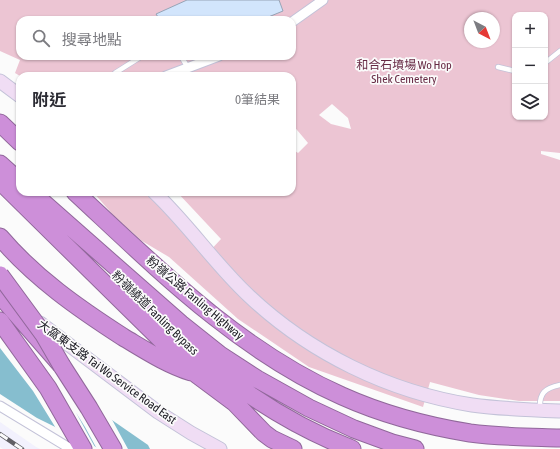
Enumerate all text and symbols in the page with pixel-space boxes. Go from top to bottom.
north arrow [464,12,500,48]
map controls [512,12,548,120]
button: + [512,12,548,48]
search box [16,16,296,60]
icon: search [30,27,52,49]
text: 搜尋地點 [62,31,122,48]
button: − [512,48,548,84]
park label: 和合石墳場 Wo Hop Shek Cemetery [356,58,452,86]
button: layers [512,84,548,120]
text: 附近 [32,90,66,110]
text: 0筆結果 [235,92,280,107]
street label: 粉嶺公路 Fanling Highway [144,253,246,343]
street label: 粉嶺繞道 Fanling Bypass [109,268,201,358]
street label: 大窩東支路 Tai Wo Service Road East [35,317,179,427]

